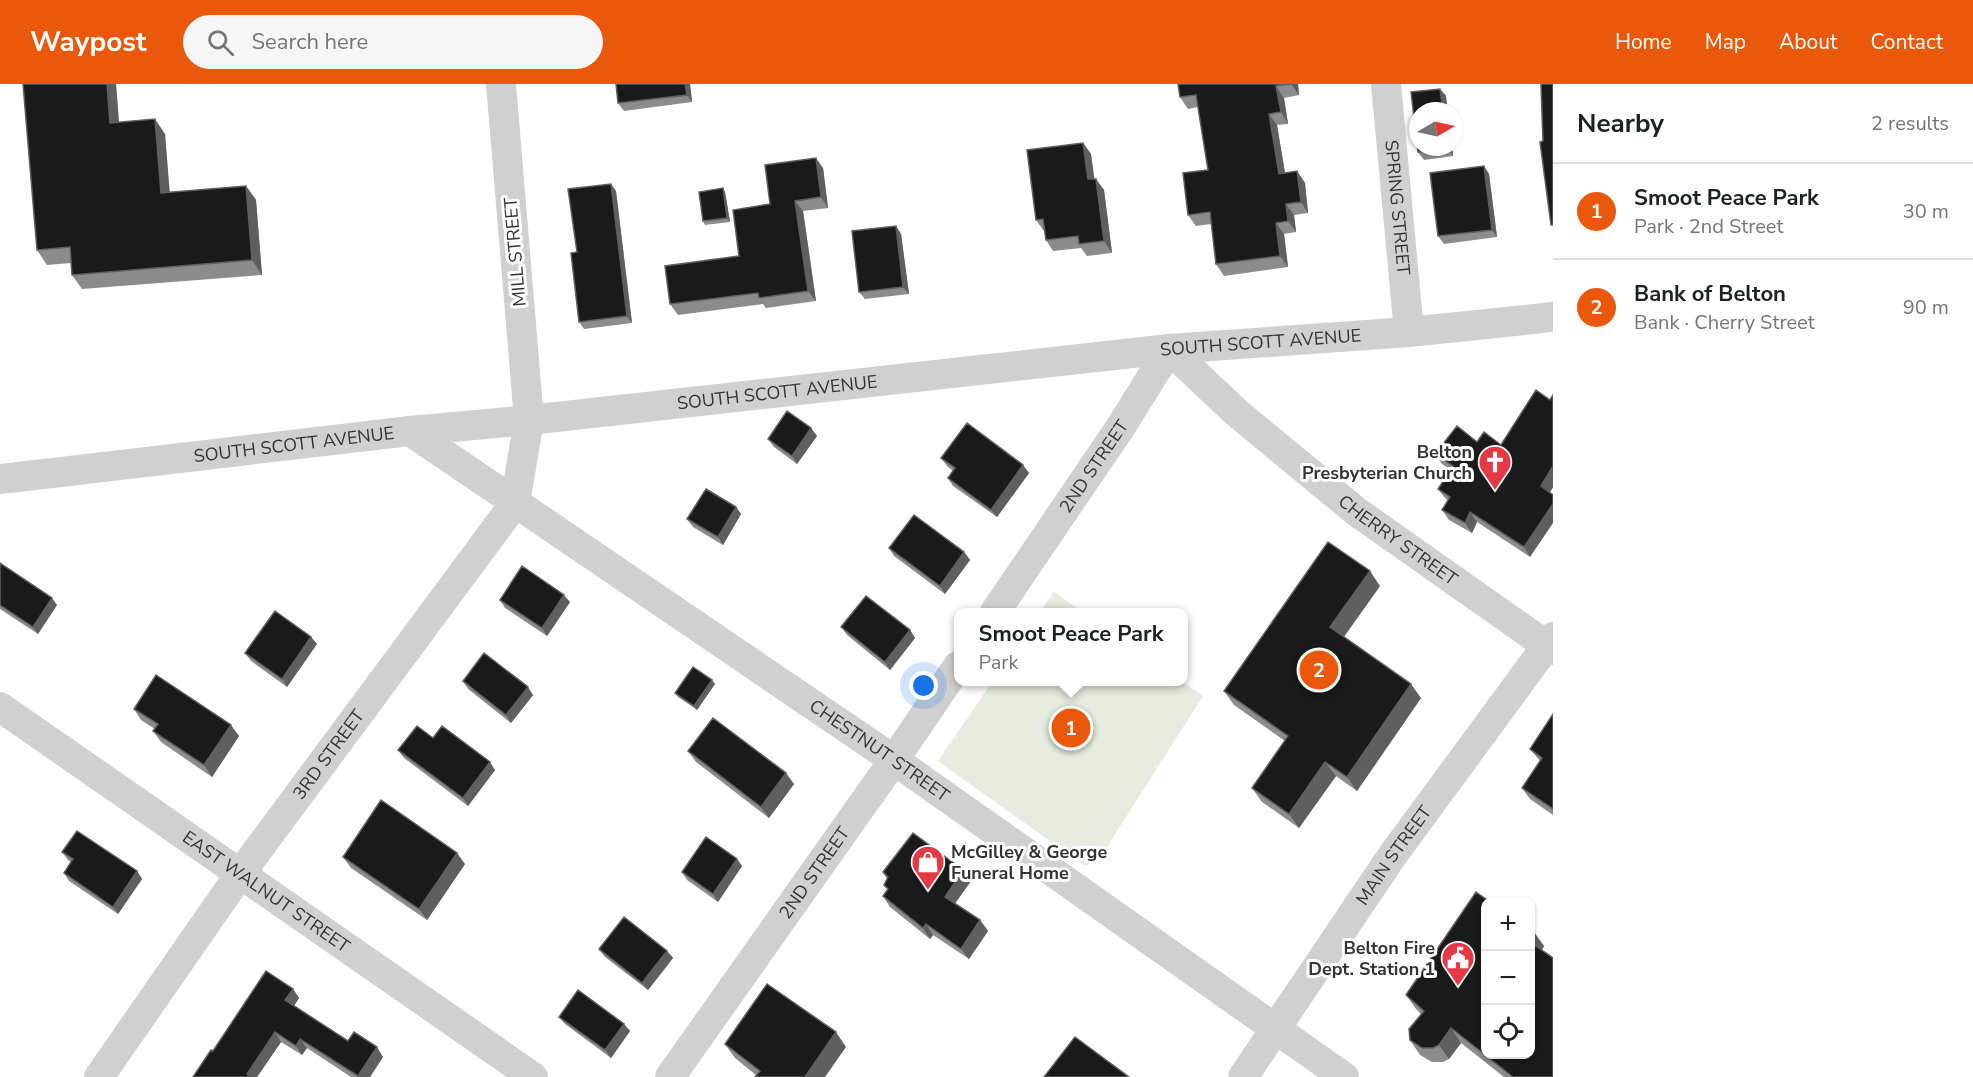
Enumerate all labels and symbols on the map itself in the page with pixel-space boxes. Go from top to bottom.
north arrow [1409,102,1463,156]
street label: SPRING STREET [1379,139,1416,276]
street label: MILL STREET [498,196,532,308]
street label: SOUTH SCOTT AVENUE [1159,323,1362,362]
street label: SOUTH SCOTT AVENUE [676,369,879,416]
street label: 2ND STREET [1054,415,1134,518]
street label: SOUTH SCOTT AVENUE [193,421,395,468]
place label: Belton Presbyterian Church [1302,440,1472,485]
church icon: Belton Presbyterian Church [1477,444,1513,491]
street label: CHERRY STREET [1333,489,1462,591]
pin: 2 [1300,648,1338,692]
your location [909,671,938,700]
street label: CHESTNUT STREET [805,694,954,808]
street label: 3RD STREET [287,705,370,804]
pin: 1 [1052,706,1090,750]
street label: MAIN STREET [1350,801,1437,910]
street label: 2ND STREET [773,822,855,924]
street label: EAST WALNUT STREET [178,825,355,958]
place label: McGilley & George Funeral Home [951,840,1107,885]
shop icon: McGilley & George Funeral Home [910,844,946,891]
place label: Belton Fire Dept. Station 1 [1308,936,1435,981]
public building icon: Belton Fire Dept. Station 1 [1440,940,1476,987]

